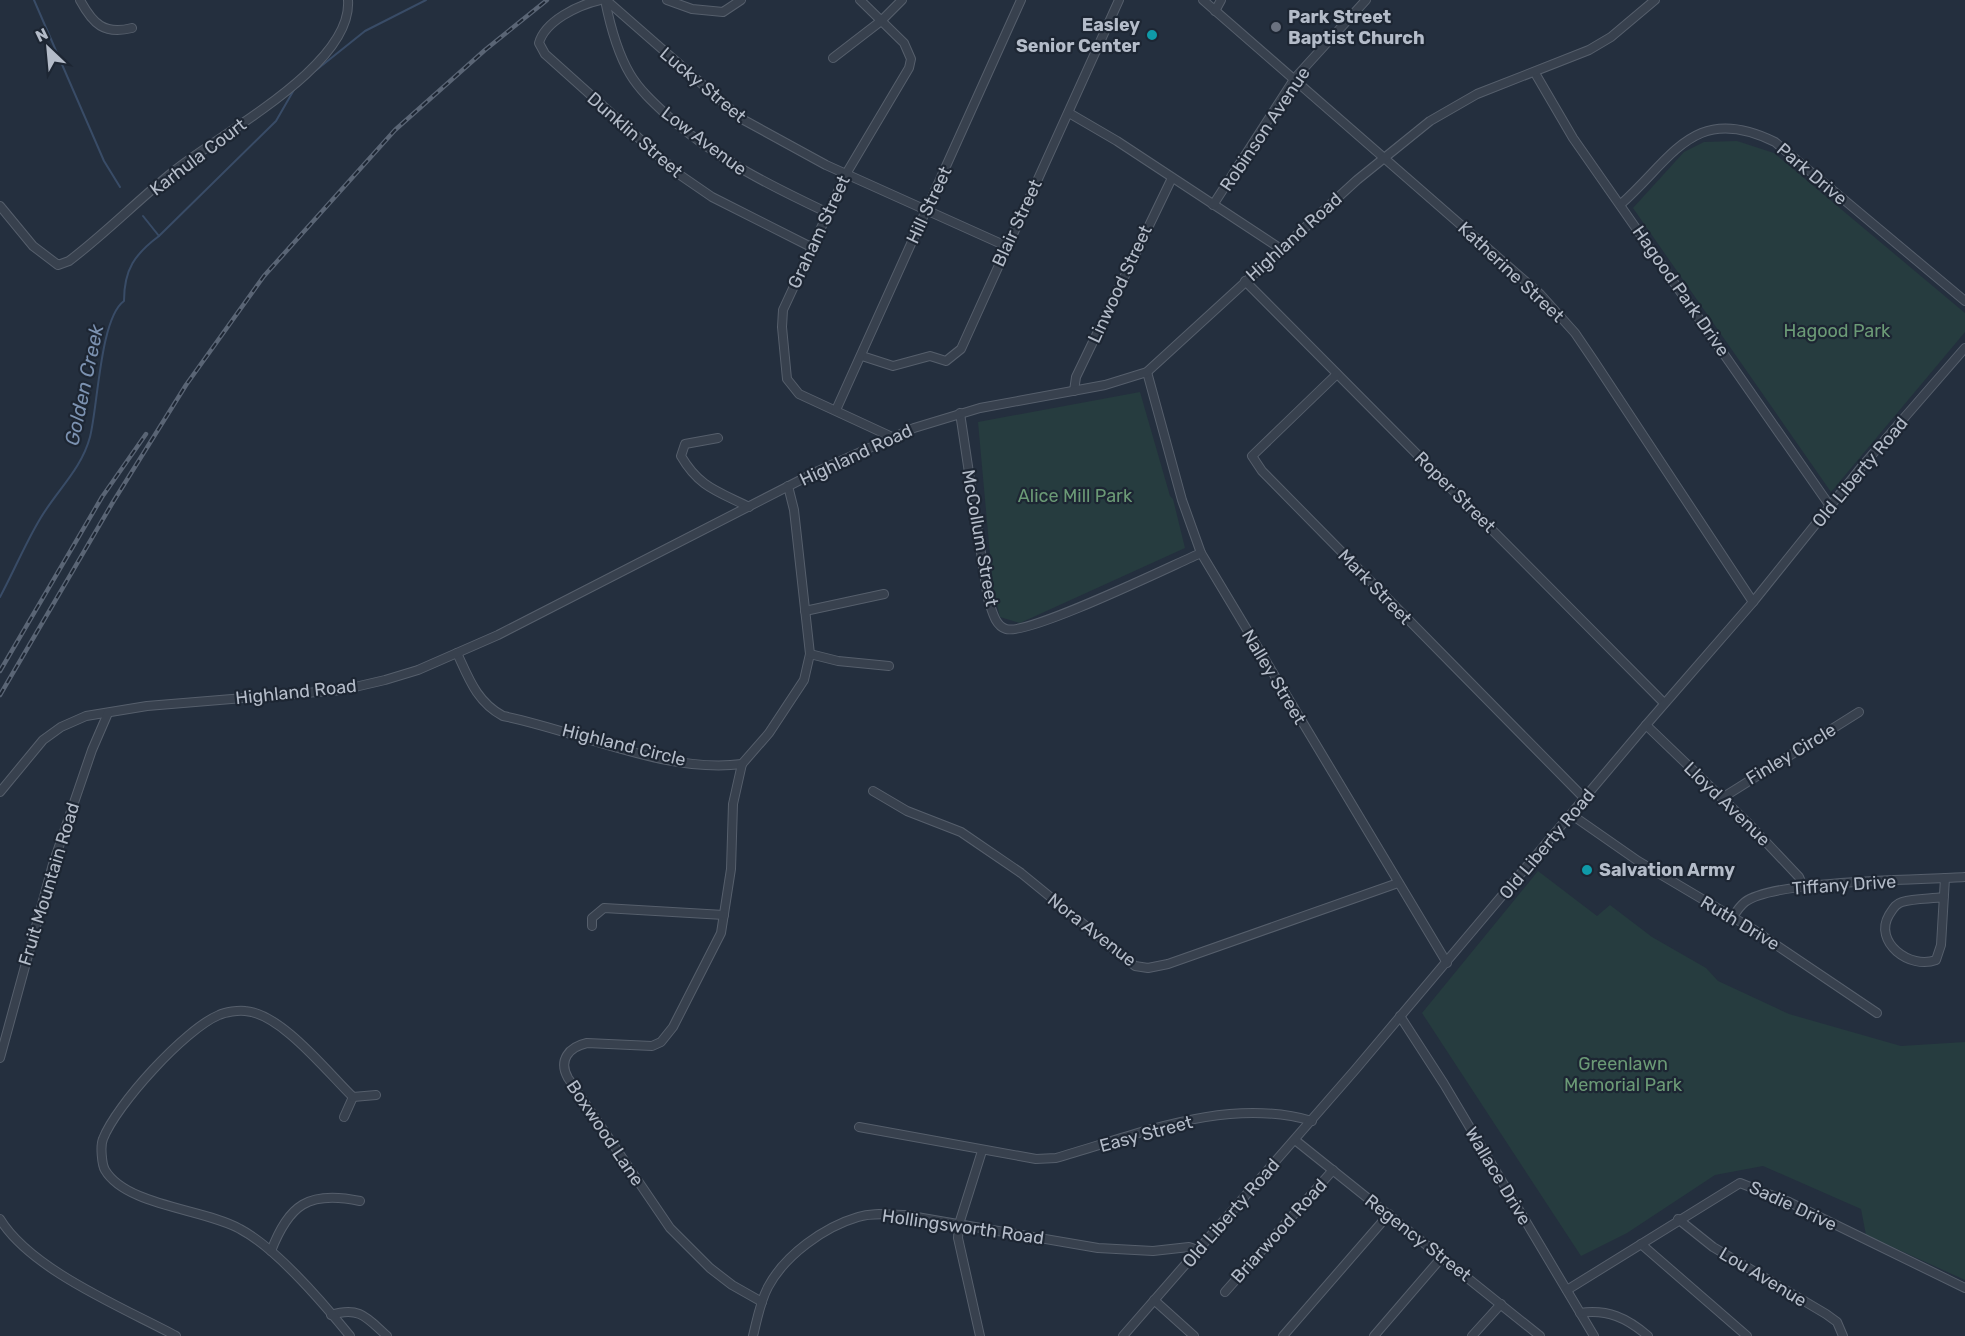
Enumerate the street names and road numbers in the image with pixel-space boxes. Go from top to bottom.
street label: Lucky Street [655,43,751,127]
street label: Robinson Avenue [1215,63,1315,195]
street label: Dunklin Street [583,87,687,183]
street label: Low Avenue [657,102,751,180]
street label: Karhula Court [145,114,251,200]
street label: Park Drive [1772,138,1852,210]
street label: Hill Street [902,163,956,247]
street label: Graham Street [783,172,855,292]
street label: Blair Street [987,176,1047,270]
street label: Highland Road [1241,188,1347,286]
street label: Katherine Street [1453,217,1569,327]
street label: Hagood Park Drive [1628,221,1734,361]
street label: Linwood Street [1083,222,1157,346]
street label: Old Liberty Road [1807,412,1913,532]
street label: Highland Road [796,419,916,491]
street label: Roper Street [1410,447,1500,537]
street label: McCollum Street [957,468,1003,608]
street label: Mark Street [1334,545,1416,629]
street label: Nalley Street [1237,626,1311,728]
street label: Highland Road [234,675,358,709]
street label: Highland Circle [560,719,688,771]
street label: Finley Circle [1742,719,1840,789]
street label: Lloyd Avenue [1679,757,1775,851]
street label: Old Liberty Road [1494,784,1600,904]
street label: Fruit Mountain Road [14,800,84,968]
street label: Tiffany Drive [1791,870,1897,900]
street label: Nora Avenue [1043,889,1141,971]
street label: Ruth Drive [1696,891,1784,955]
street label: Boxwood Lane [562,1076,648,1190]
street label: Easy Street [1097,1111,1195,1157]
street label: Wallace Drive [1460,1123,1536,1229]
street label: Old Liberty Road [1178,1154,1284,1272]
street label: Briarwood Road [1226,1174,1332,1288]
street label: Sadie Drive [1746,1176,1840,1236]
street label: Regency Street [1360,1190,1476,1286]
street label: Hollingsworth Road [881,1205,1045,1249]
street label: Lou Avenue [1715,1242,1811,1312]

